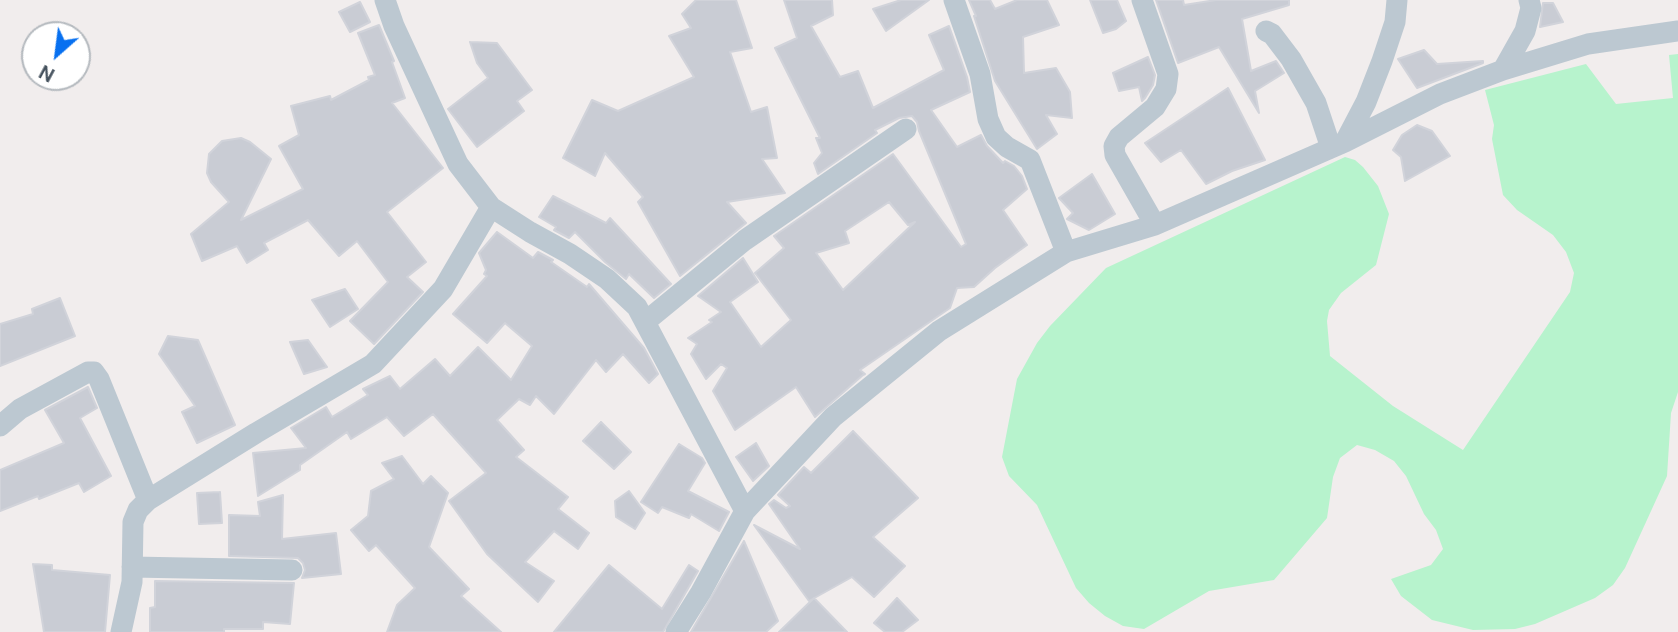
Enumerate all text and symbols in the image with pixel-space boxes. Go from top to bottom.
north arrow [21,21,91,91]
text: N [35,59,59,88]

